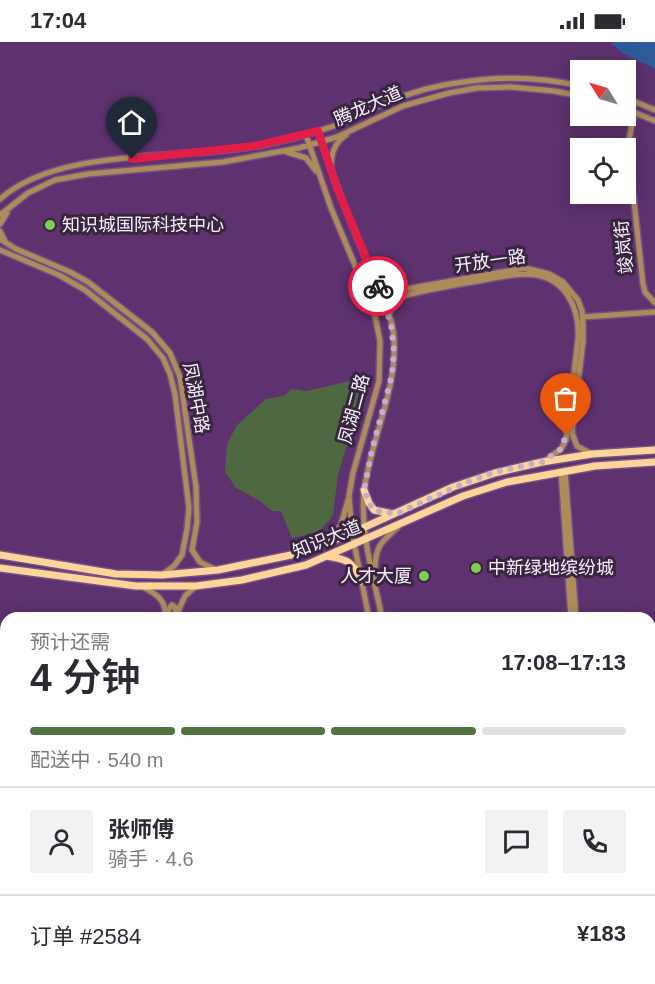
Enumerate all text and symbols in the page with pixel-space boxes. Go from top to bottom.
text: 17:04 [30,8,86,33]
north arrow [570,60,636,126]
map controls [570,60,636,204]
street label: 腾龙大道 [331,82,405,130]
pin [106,97,157,159]
icon: home [115,106,148,139]
button: locate [570,138,636,204]
place label: 知识城国际科技中心 [62,215,224,235]
marker: 知识城国际科技中心 [43,218,57,232]
street label: 竣岚街 [611,219,637,275]
street label: 开放一路 [453,246,527,276]
courier [348,256,408,316]
icon: bike [362,270,395,303]
street label: 凤湖中路 [179,361,213,435]
street label: 凤湖二路 [335,372,373,446]
pin [540,373,591,435]
icon: bag [549,382,582,415]
street label: 知识大道 [290,516,364,562]
place label: 中新绿地缤纷城 [488,558,614,578]
marker: 中新绿地缤纷城 [469,561,483,575]
place label: 人才大厦 [340,566,412,586]
marker: 人才大厦 [417,569,431,583]
text: 预计还需 [30,631,110,653]
text: 17:08–17:13 [501,650,626,675]
text: 4 分钟 [30,656,141,699]
text: 配送中 · 540 m [30,749,163,771]
button: person [30,810,93,873]
button: chat [485,810,548,873]
button: phone [563,810,626,873]
text: 张师傅 [108,817,174,842]
text: 骑手 · 4.6 [108,848,194,870]
text: ¥183 [577,921,626,946]
text: 订单 #2584 [30,924,141,949]

